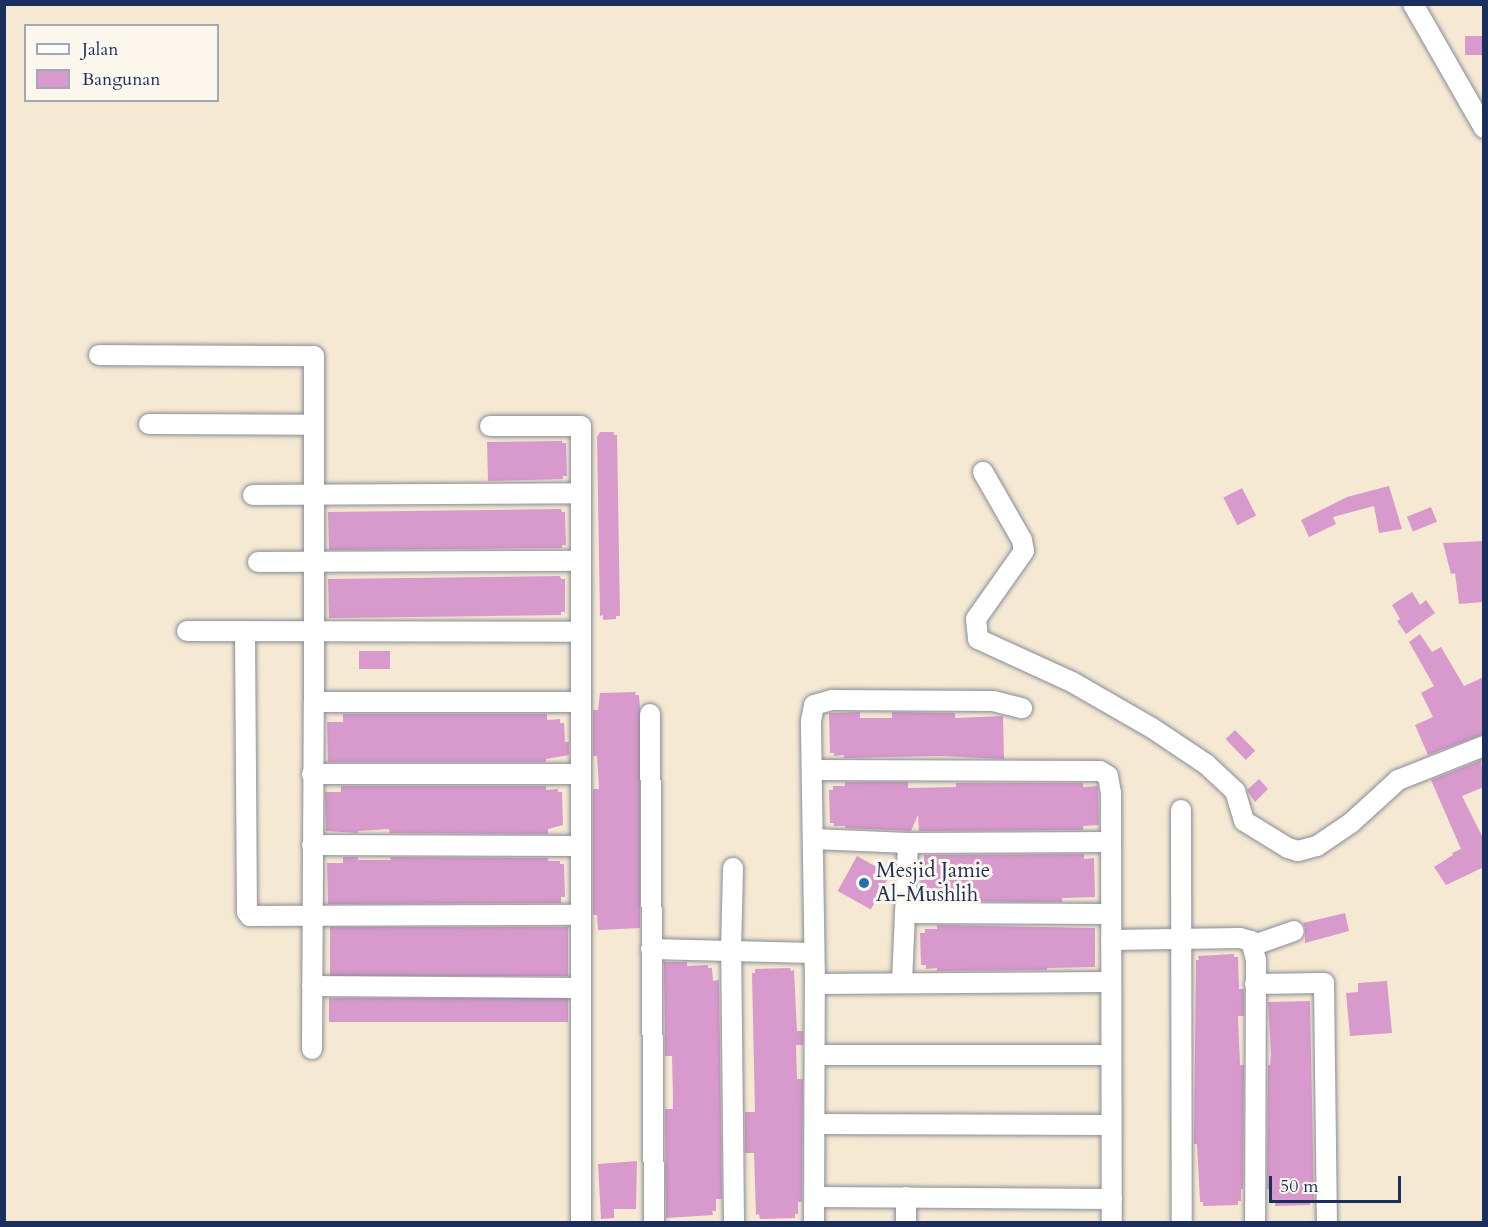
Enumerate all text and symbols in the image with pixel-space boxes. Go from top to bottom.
legend [24,24,219,102]
text: Jalan [82,37,118,62]
text: Bangunan [82,67,160,92]
place label: Mesjid Jamie Al-Mushlih [876,858,990,908]
marker: Mesjid Jamie Al-Mushlih [857,876,871,890]
scale bar [1272,1164,1404,1202]
text: 50 m [1280,1174,1319,1199]

